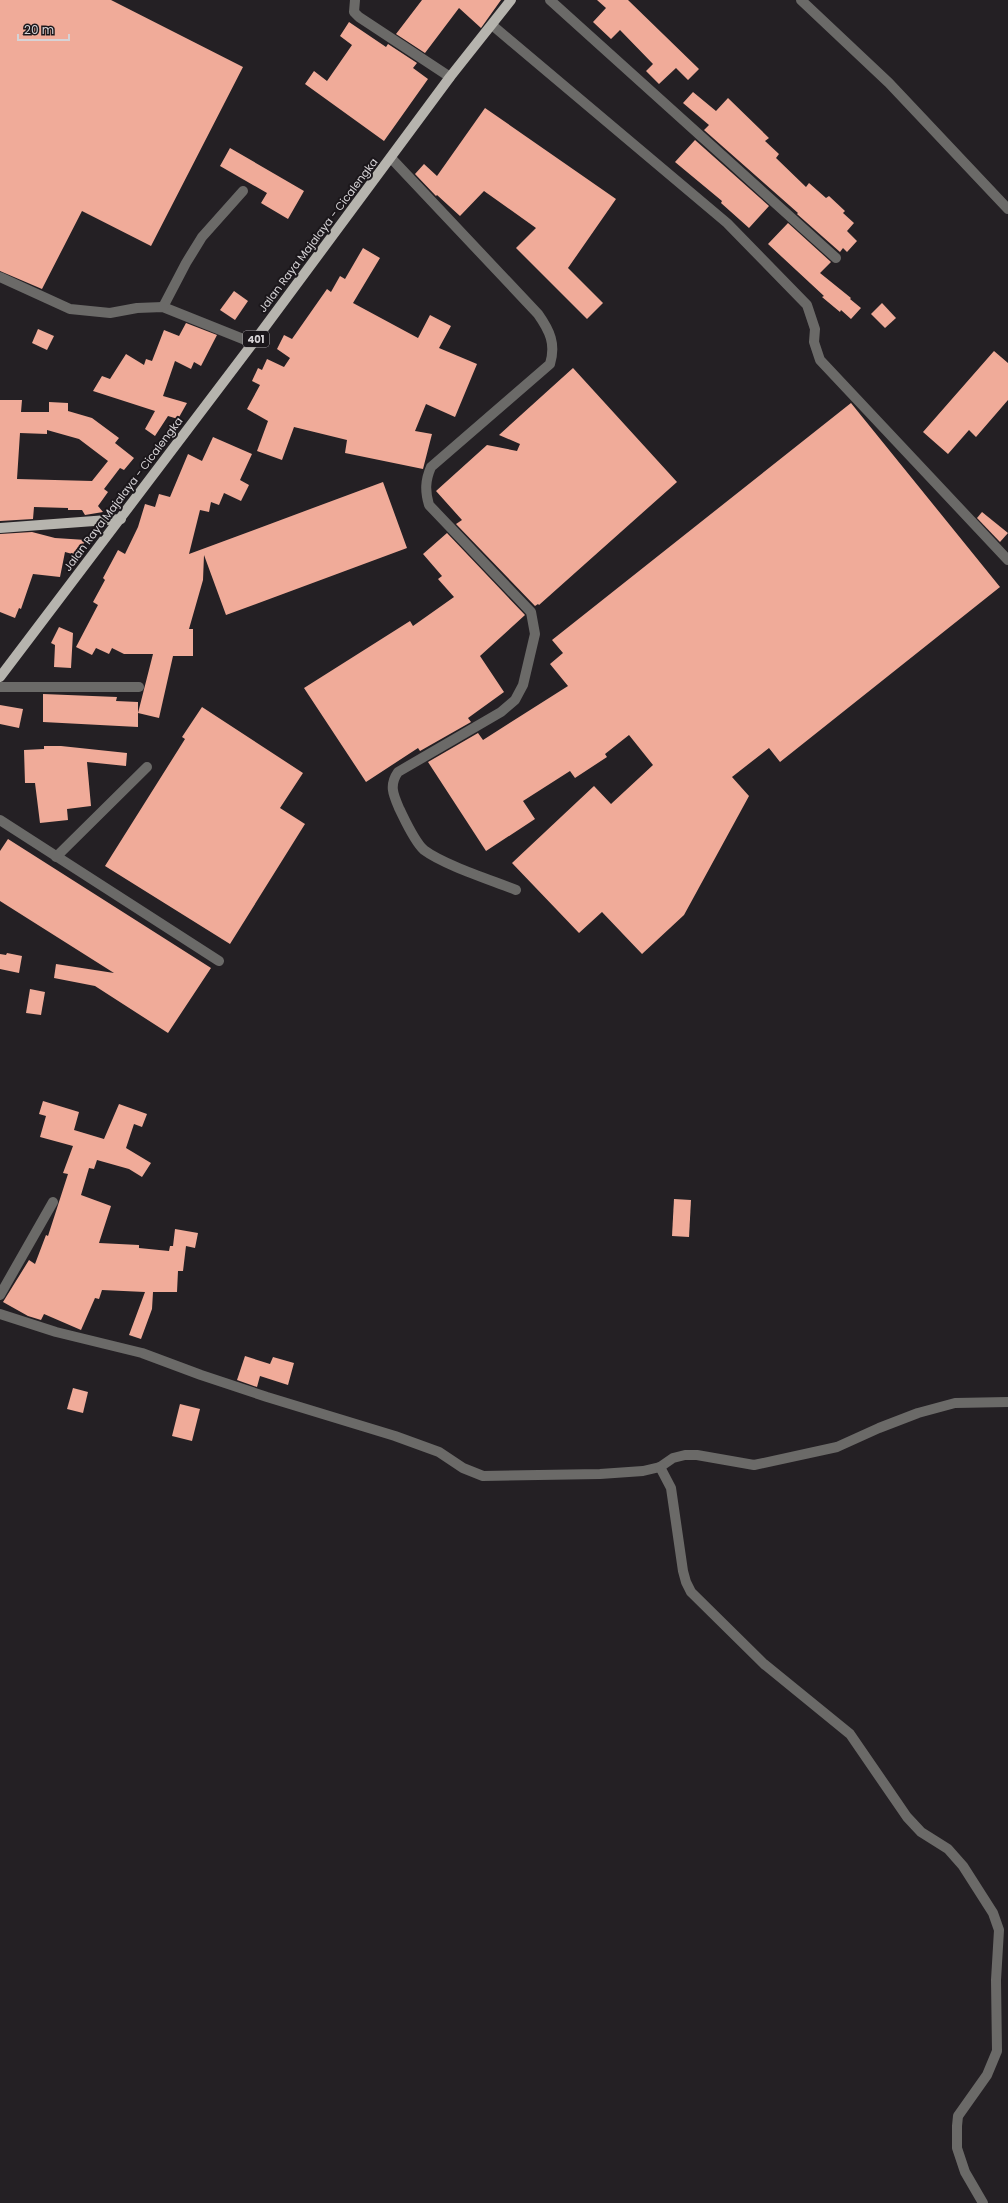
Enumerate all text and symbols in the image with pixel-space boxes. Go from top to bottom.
scale bar [18,16,69,42]
text: 20 m [24,21,54,38]
street label: Jalan Raya Majalaya - Cicalengka [255,155,381,315]
road number: 401 [243,331,269,347]
street label: Jalan Raya Majalaya - Cicalengka [60,414,186,574]

